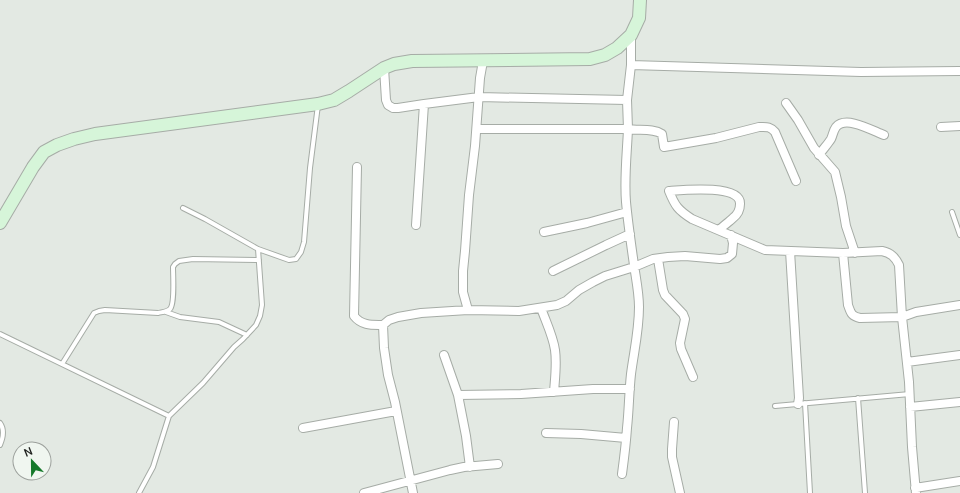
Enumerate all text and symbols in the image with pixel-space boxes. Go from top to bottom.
north arrow [12,441,52,481]
text: N [22,443,35,460]

